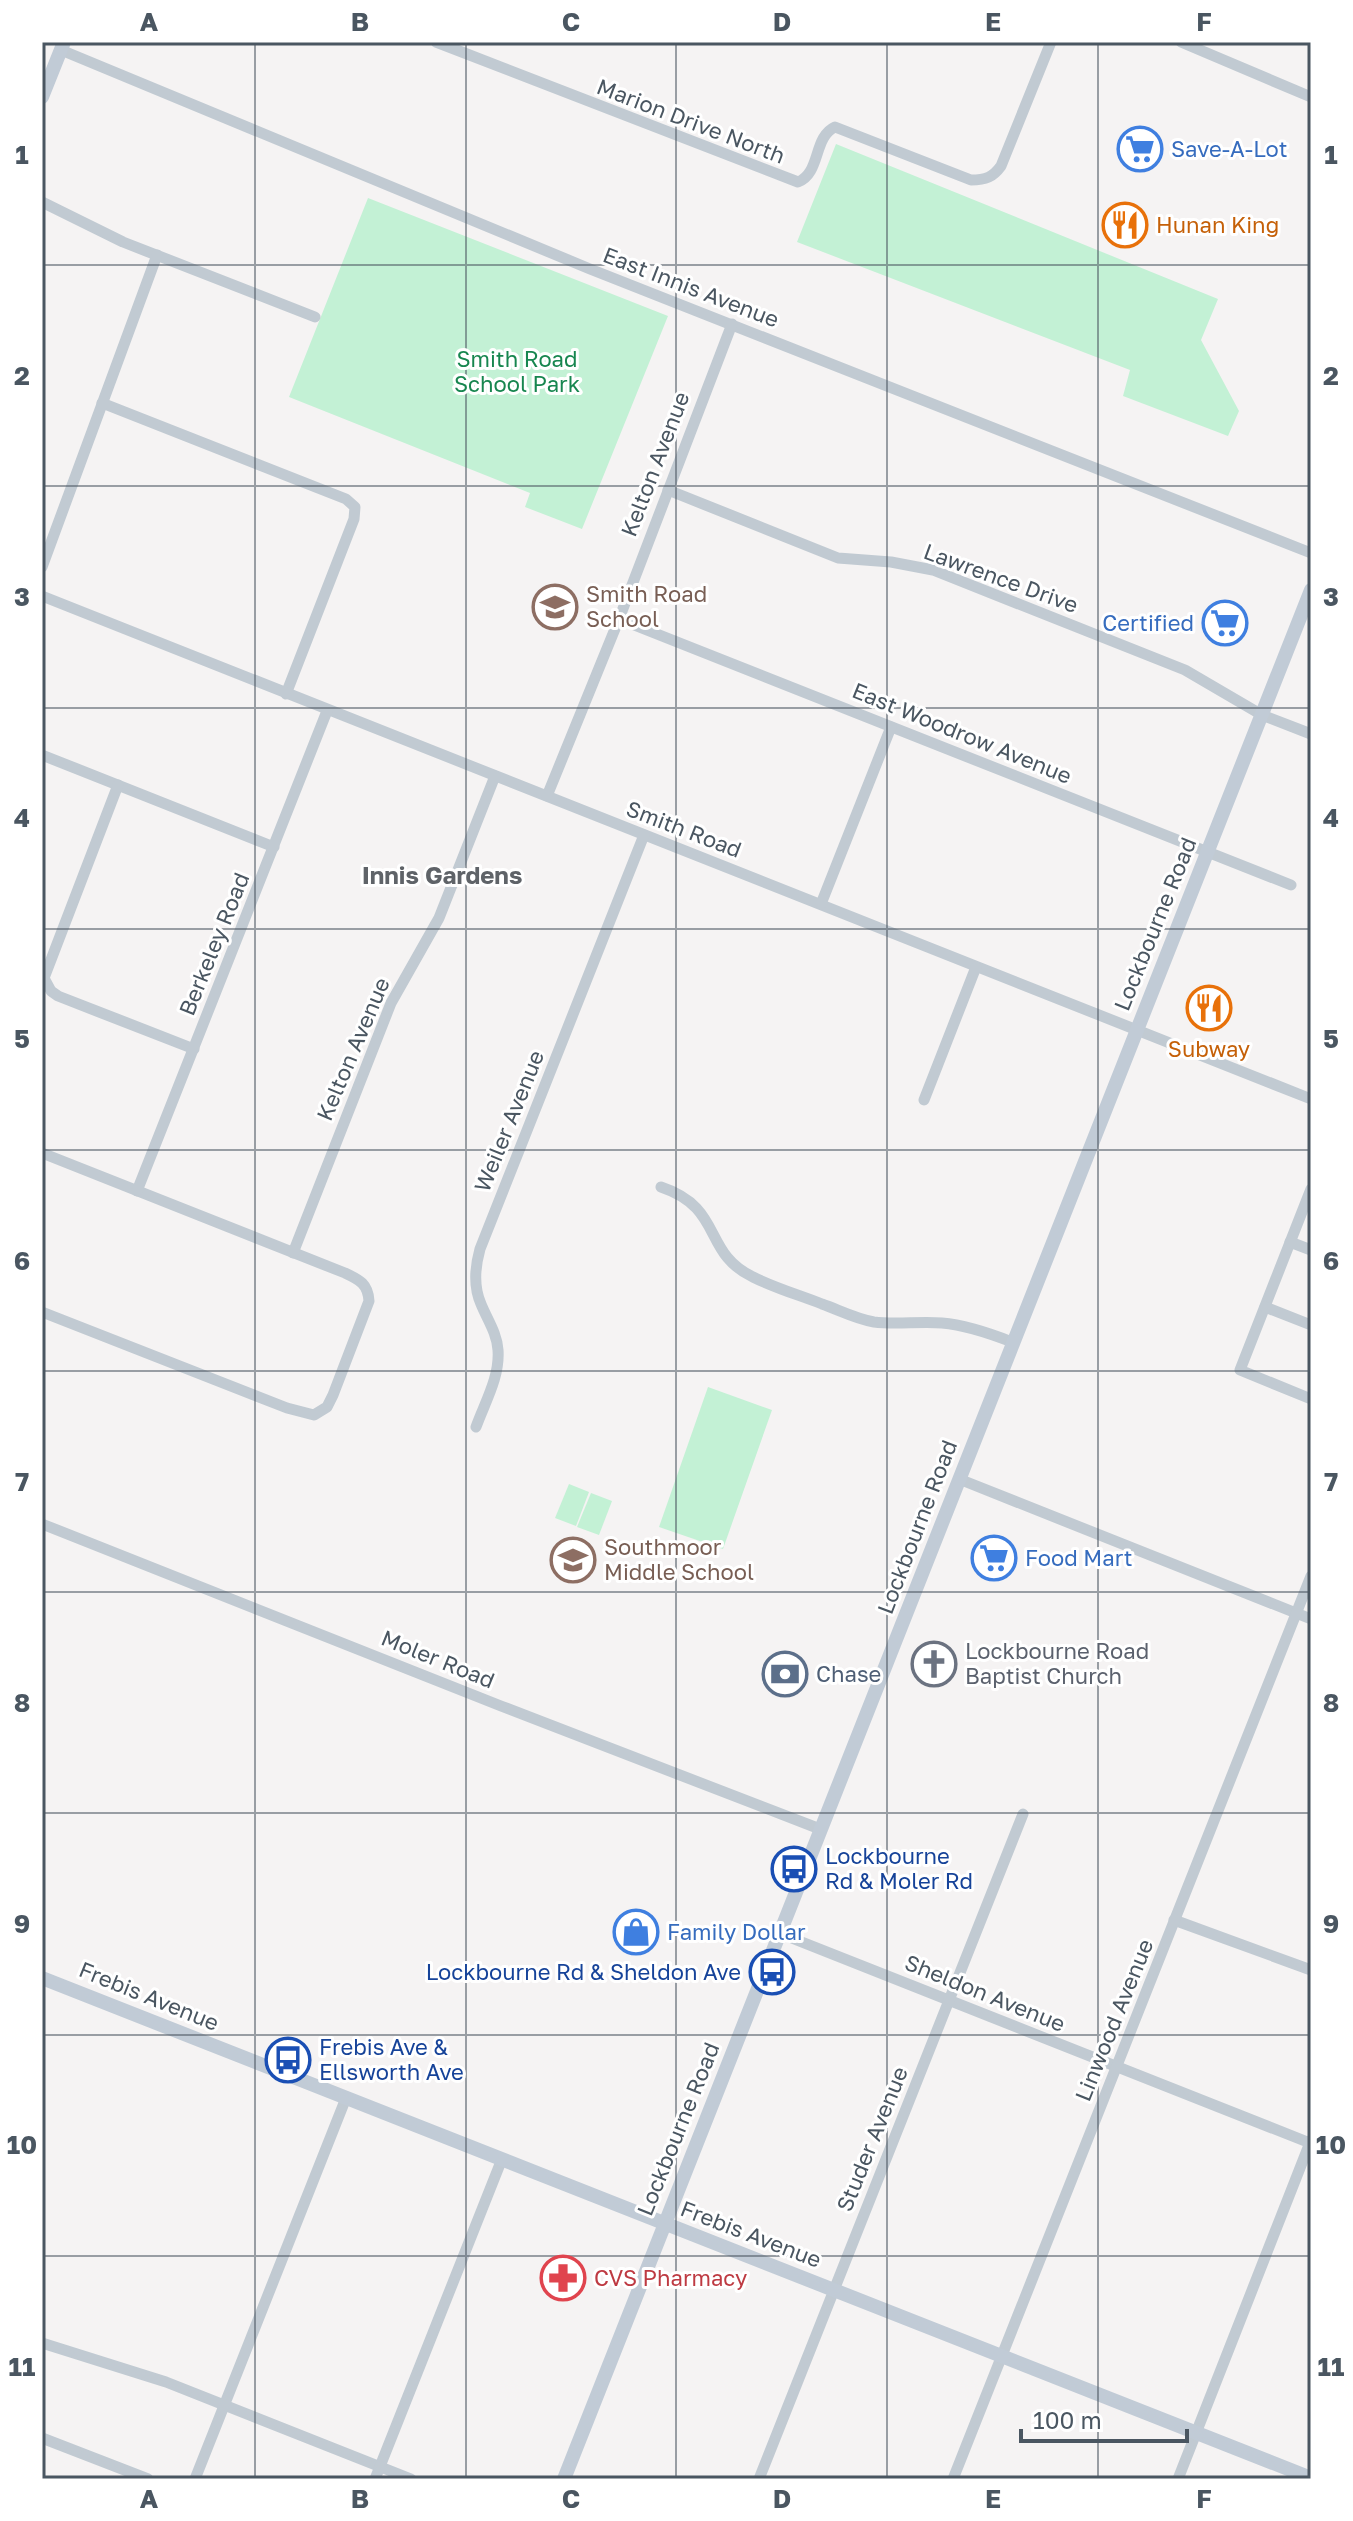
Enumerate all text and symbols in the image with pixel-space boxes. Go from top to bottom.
text: A [140,6,159,37]
text: B [351,6,369,37]
text: C [562,6,580,37]
text: D [773,6,791,37]
text: E [985,6,1001,37]
text: F [1196,6,1212,37]
street label: Marion Drive North [593,72,789,169]
supermarket icon: Save-A-Lot [1116,125,1164,173]
place label: Save-A-Lot [1171,135,1288,162]
text: 1 [15,139,29,170]
text: 1 [1324,139,1338,170]
restaurant icon: Hunan King [1101,201,1149,249]
place label: Hunan King [1156,211,1279,238]
street label: East Innis Avenue [599,241,783,333]
park label: Smith Road School Park [454,345,580,397]
text: 2 [14,360,30,391]
text: 2 [1323,360,1339,391]
street label: Kelton Avenue [615,388,695,540]
street label: Lawrence Drive [920,537,1082,618]
place label: Smith Road School [586,580,707,632]
text: 3 [14,581,30,612]
text: 3 [1323,581,1339,612]
school or university icon: Smith Road School [531,583,579,631]
supermarket icon: Certified [1201,599,1249,647]
place label: Certified [1102,609,1194,636]
street label: East Woodrow Avenue [849,676,1076,789]
street label: Smith Road [623,794,746,863]
text: 4 [14,802,30,833]
text: 4 [1323,802,1339,833]
street label: Lockbourne Road [1108,833,1202,1014]
district label: Innis Gardens [362,860,522,889]
street label: Berkeley Road [173,868,254,1019]
street label: Kelton Avenue [310,973,395,1124]
restaurant icon: Subway [1185,984,1233,1032]
text: 5 [14,1023,30,1054]
text: 5 [1323,1023,1339,1054]
place label: Subway [1168,1035,1250,1062]
street label: Weiler Avenue [468,1046,549,1196]
text: 6 [14,1245,30,1276]
text: 6 [1323,1245,1339,1276]
street label: Lockbourne Road [871,1436,962,1618]
text: 7 [15,1466,29,1497]
text: 7 [1324,1466,1338,1497]
place label: Southmoor Middle School [604,1533,754,1585]
supermarket icon: Food Mart [970,1534,1018,1582]
school or university icon: Southmoor Middle School [549,1536,597,1584]
place label: Food Mart [1025,1544,1132,1571]
street label: Moler Road [378,1624,499,1693]
place label: Lockbourne Road Baptist Church [965,1637,1149,1689]
church icon: Lockbourne Road Baptist Church [910,1640,958,1688]
bank icon: Chase [761,1650,809,1698]
place label: Chase [816,1660,881,1687]
text: 8 [14,1687,30,1718]
text: 8 [1323,1687,1339,1718]
place label: Lockbourne Rd & Moler Rd [825,1842,973,1894]
bus stop icon: Lockbourne Rd & Moler Rd [770,1845,818,1893]
text: 9 [14,1908,30,1939]
shop icon: Family Dollar [612,1908,660,1956]
text: 9 [1323,1908,1339,1939]
place label: Family Dollar [667,1918,806,1945]
street label: Linwood Avenue [1069,1935,1158,2105]
bus stop icon: Lockbourne Rd & Sheldon Ave [748,1948,796,1996]
street label: Sheldon Avenue [901,1948,1069,2037]
street label: Frebis Avenue [75,1955,223,2036]
place label: Lockbourne Rd & Sheldon Ave [426,1958,741,1985]
place label: Frebis Ave & Ellsworth Ave [319,2033,464,2085]
bus stop icon: Frebis Ave & Ellsworth Ave [264,2036,312,2084]
street label: Lockbourne Road [631,2038,725,2219]
street label: Studer Avenue [830,2062,913,2215]
text: 10 [7,2129,37,2160]
text: 10 [1316,2129,1346,2160]
street label: Frebis Avenue [677,2194,825,2273]
pharmacy icon: CVS Pharmacy [539,2254,587,2302]
place label: CVS Pharmacy [594,2264,747,2291]
text: 11 [9,2351,35,2382]
text: 11 [1318,2351,1344,2382]
scale bar [1021,2393,1187,2443]
text: 100 m [1033,2405,1102,2434]
text: A [140,2483,159,2514]
text: B [351,2483,369,2514]
text: C [562,2483,580,2514]
text: D [773,2483,791,2514]
text: E [985,2483,1001,2514]
text: F [1196,2483,1212,2514]

